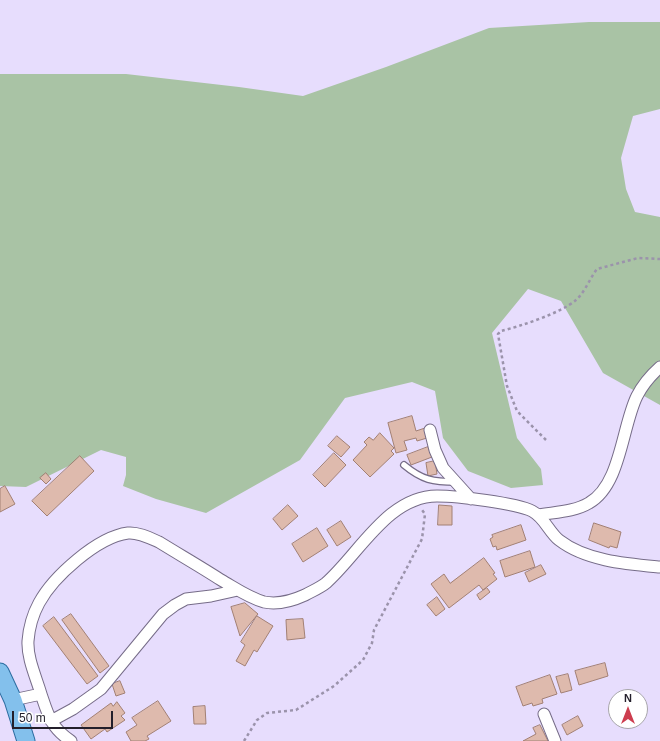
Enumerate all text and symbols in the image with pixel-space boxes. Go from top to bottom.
north arrow [608,689,648,729]
text: N [624,692,632,704]
scale bar [14,703,115,729]
text: 50 m [19,711,46,725]

